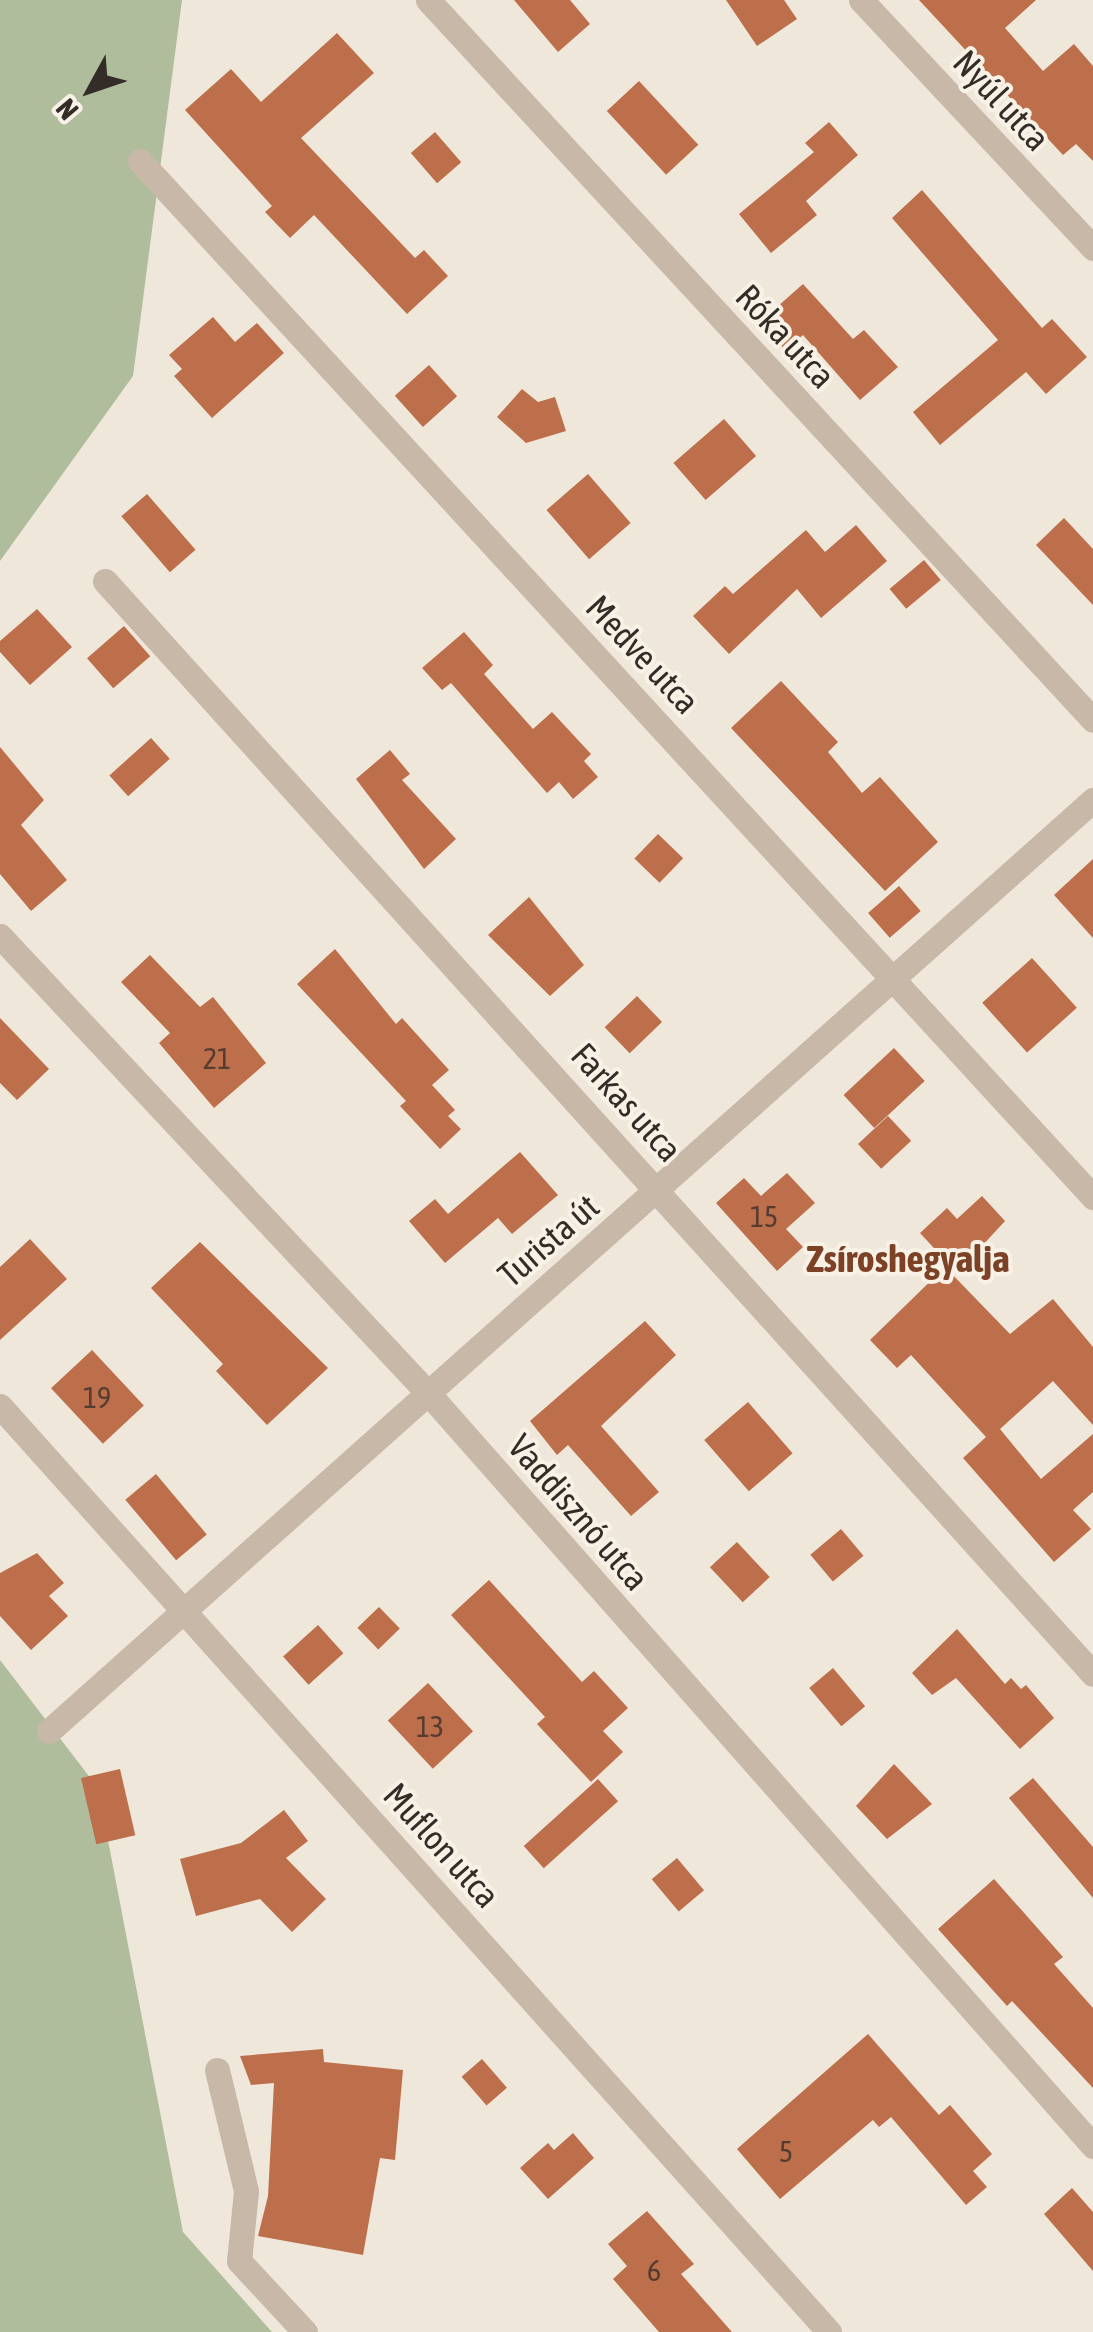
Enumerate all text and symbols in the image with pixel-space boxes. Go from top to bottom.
north arrow [40,40,140,140]
street label: Nyúl utca [945,41,1059,159]
text: N [49,93,85,126]
street label: Róka utca [728,276,844,396]
street label: Medve utca [578,586,708,722]
street label: Farkas utca [563,1034,691,1170]
house number: 21 [203,1040,231,1076]
street label: Turista út [489,1185,607,1295]
house number: 15 [750,1198,778,1234]
district label: Zsíroshegyalja [806,1236,1010,1282]
house number: 19 [83,1379,111,1415]
street label: Vaddisznó utca [500,1426,658,1598]
house number: 13 [416,1708,444,1744]
street label: Muflon utca [375,1774,509,1916]
house number: 5 [779,2133,793,2169]
house number: 6 [647,2252,661,2288]

